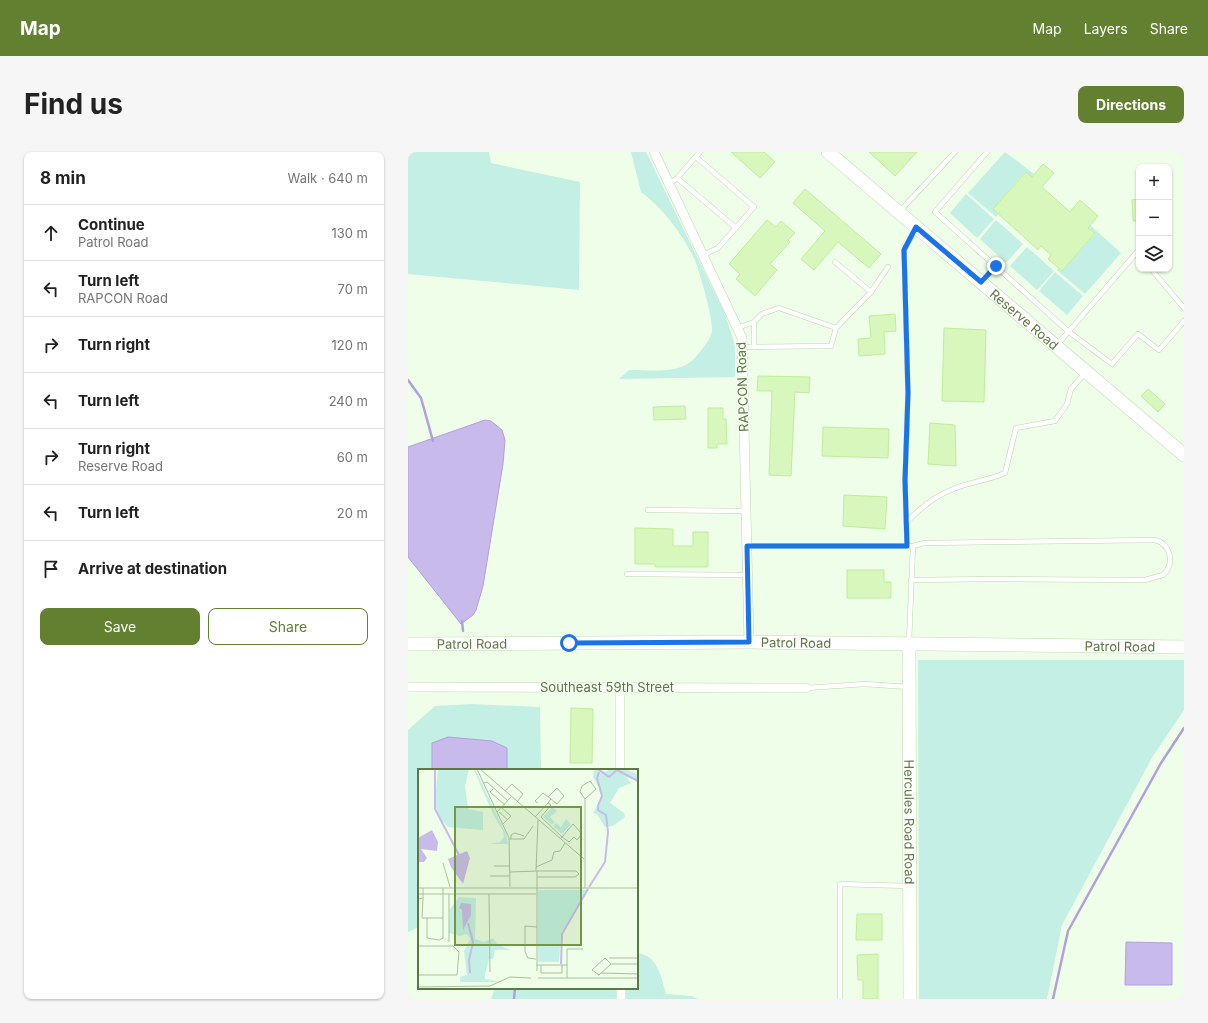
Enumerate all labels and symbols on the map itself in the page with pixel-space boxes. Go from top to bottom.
route end [987,257,1005,275]
street label: Reserve Road [987,286,1062,353]
street label: RAPCON Road [732,342,752,432]
route start [560,634,578,652]
street label: Patrol Road [761,634,831,651]
street label: Patrol Road [437,635,507,652]
street label: Patrol Road [1085,638,1155,655]
street label: Southeast 59th Street [540,679,674,695]
street label: Hercules Road Road [901,760,918,884]
inset map [418,769,638,989]

